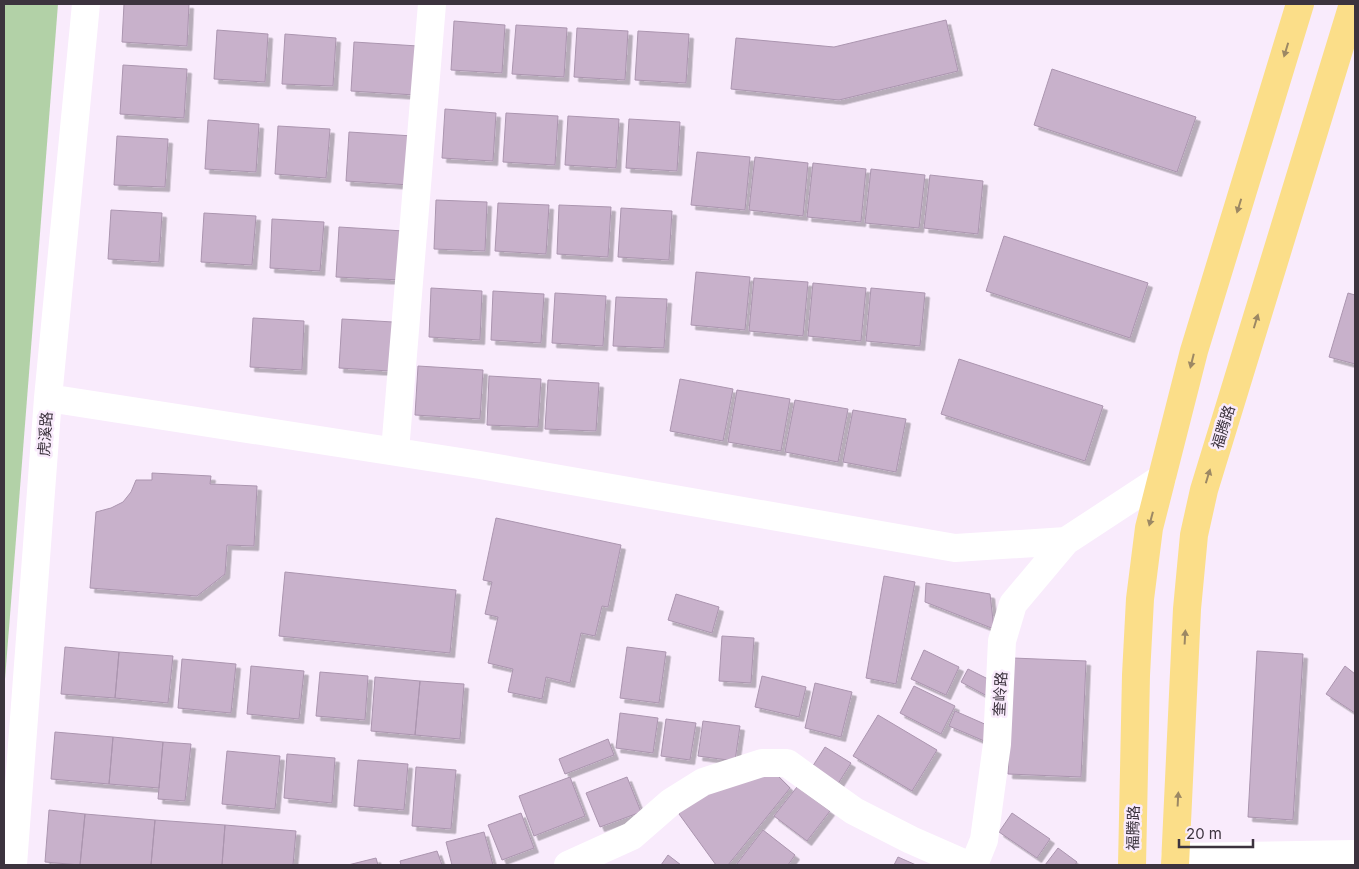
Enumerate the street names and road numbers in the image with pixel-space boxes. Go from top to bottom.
street label: 福腾路 [1207,403,1239,451]
street label: 虎溪路 [34,411,56,457]
street label: 奎岭路 [989,671,1011,717]
street label: 福腾路 [1123,805,1143,851]

